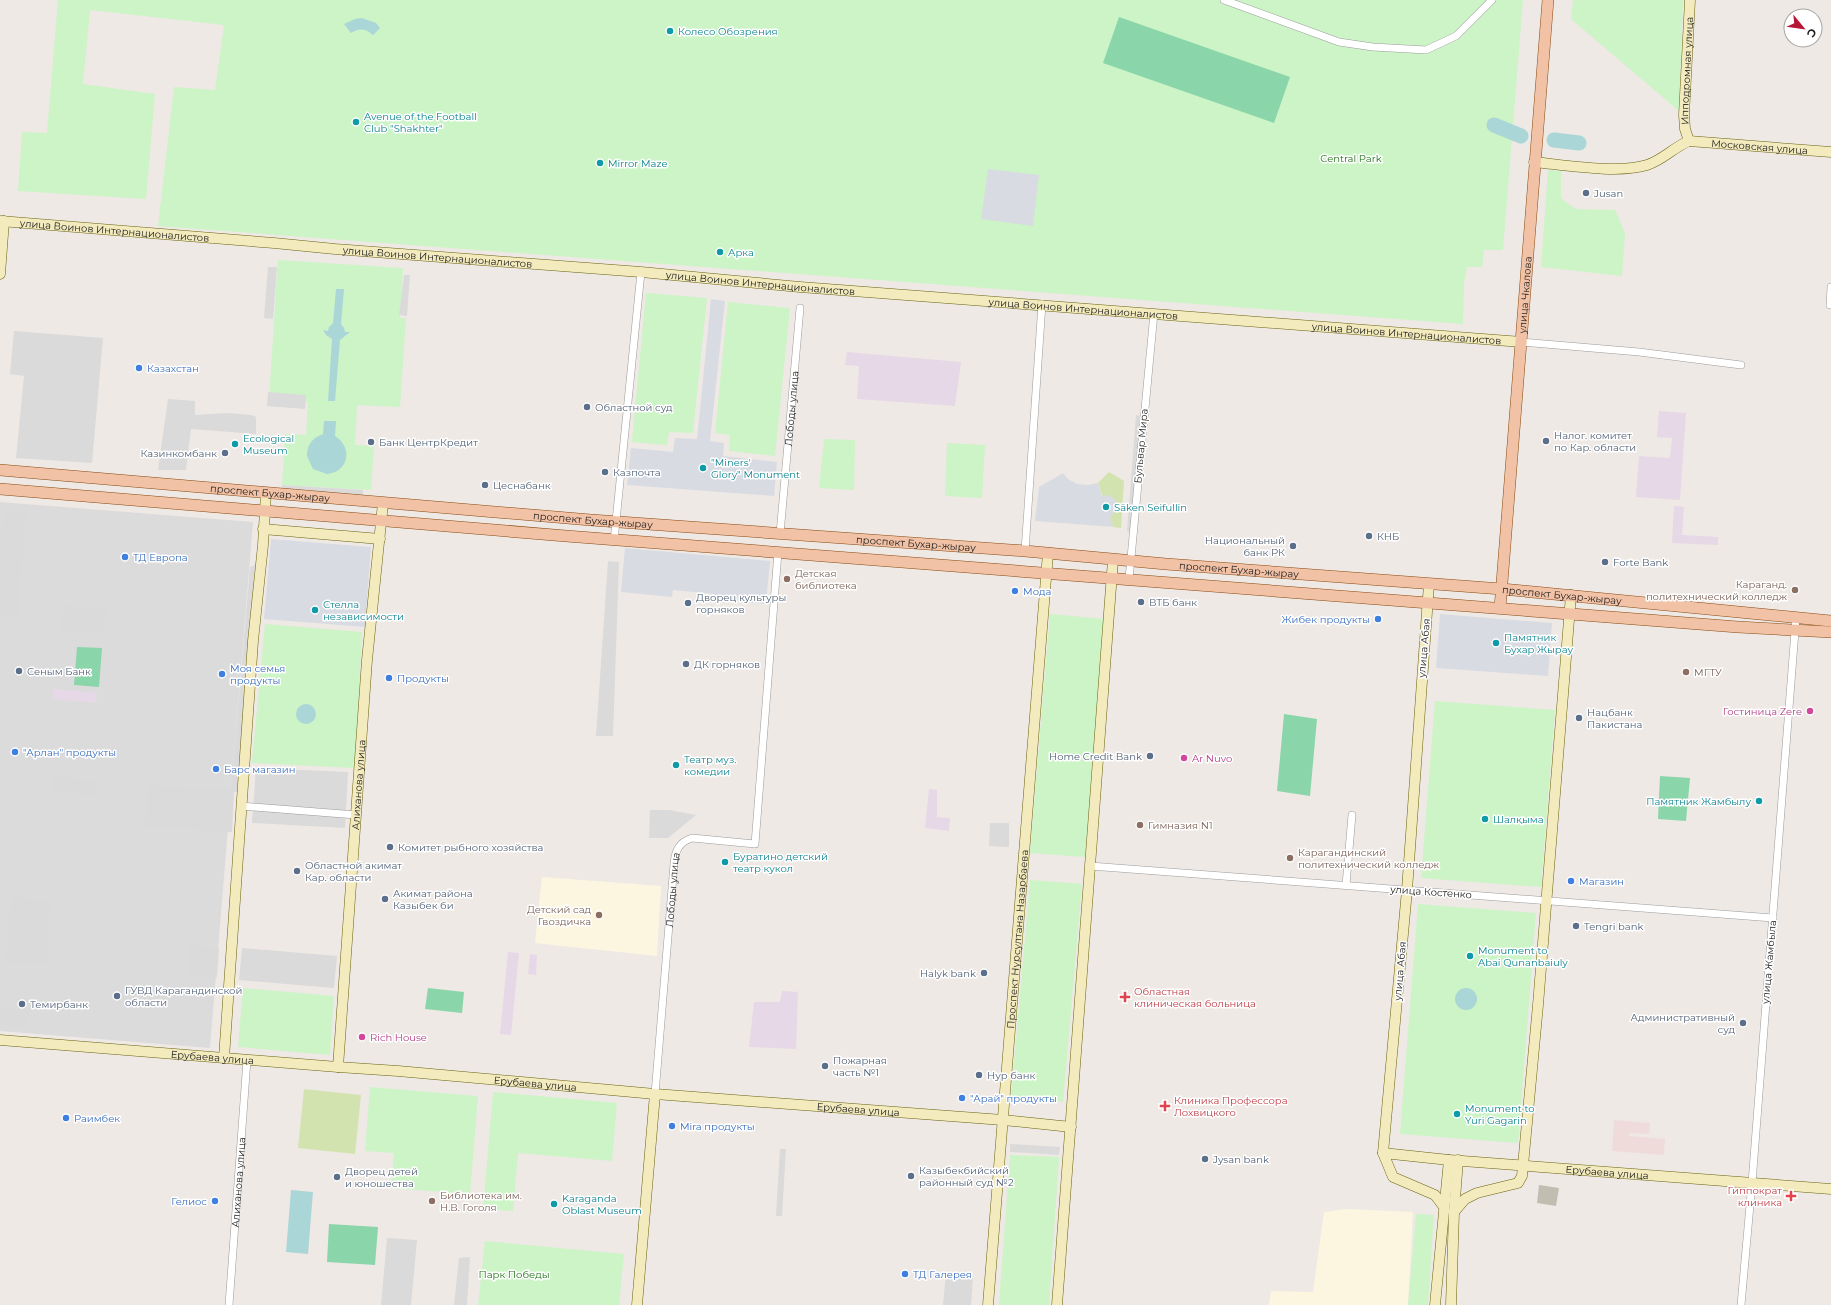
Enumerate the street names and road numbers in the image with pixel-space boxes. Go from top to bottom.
street label: Ипподромная улица [1677,16,1696,125]
street label: Московская улица [1711,136,1808,157]
street label: улица Воинов Интернационалистов [18,216,210,244]
street label: улица Воинов Интернационалистов [341,243,533,270]
street label: улица Чкалова [1515,256,1534,335]
street label: улица Воинов Интернационалистов [664,268,856,298]
street label: улица Воинов Интернационалистов [987,295,1179,322]
street label: улица Воинов Интернационалистов [1310,319,1502,347]
street label: Лободы улица [781,370,801,447]
street label: Бульвар Мира [1131,408,1151,484]
street label: проспект Бухар-жырау [210,481,331,504]
street label: проспект Бухар-жырау [532,509,654,531]
street label: проспект Бухар-жырау [856,532,977,554]
street label: проспект Бухар-жырау [1179,558,1300,580]
street label: проспект Бухар-жырау [1502,583,1623,607]
street label: улица Абая [1415,618,1433,679]
street label: Алиханова улица [348,739,368,830]
street label: Проспект Нурсултана Назарбаева [1004,849,1031,1029]
street label: Лободы улица [662,851,682,928]
street label: улица Костенко [1389,883,1472,901]
street label: улица Жамбыла [1759,920,1779,1005]
street label: улица Абая [1391,941,1409,1002]
street label: Ерубаева улица [170,1047,254,1067]
street label: Ерубаева улица [493,1073,577,1093]
street label: Ерубаева улица [816,1100,900,1119]
street label: Алиханова улица [228,1137,248,1228]
street label: Ерубаева улица [1565,1162,1649,1182]

